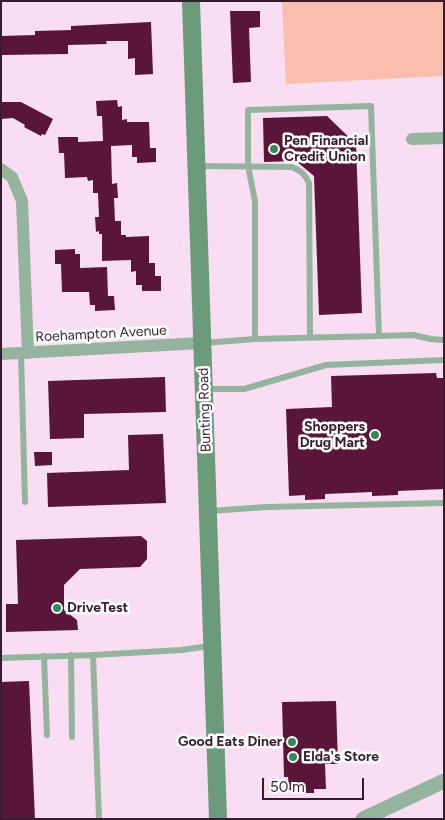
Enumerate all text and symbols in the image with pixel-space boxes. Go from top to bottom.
place label: Pen Financial Credit Union [284,133,368,166]
marker: Pen Financial Credit Union [268,143,280,155]
street label: Roehampton Avenue [35,322,167,346]
street label: Bunting Road [195,368,215,452]
place label: Shoppers Drug Mart [300,419,365,452]
marker: Shoppers Drug Mart [369,429,381,441]
place label: DriveTest [67,600,128,616]
marker: DriveTest [51,602,63,614]
place label: Good Eats Diner [178,734,282,750]
marker: Good Eats Diner [286,736,298,748]
place label: Elda's Store [303,749,379,765]
marker: Elda's Store [287,751,299,763]
scale bar [265,768,368,800]
text: 50 m [270,778,305,796]

